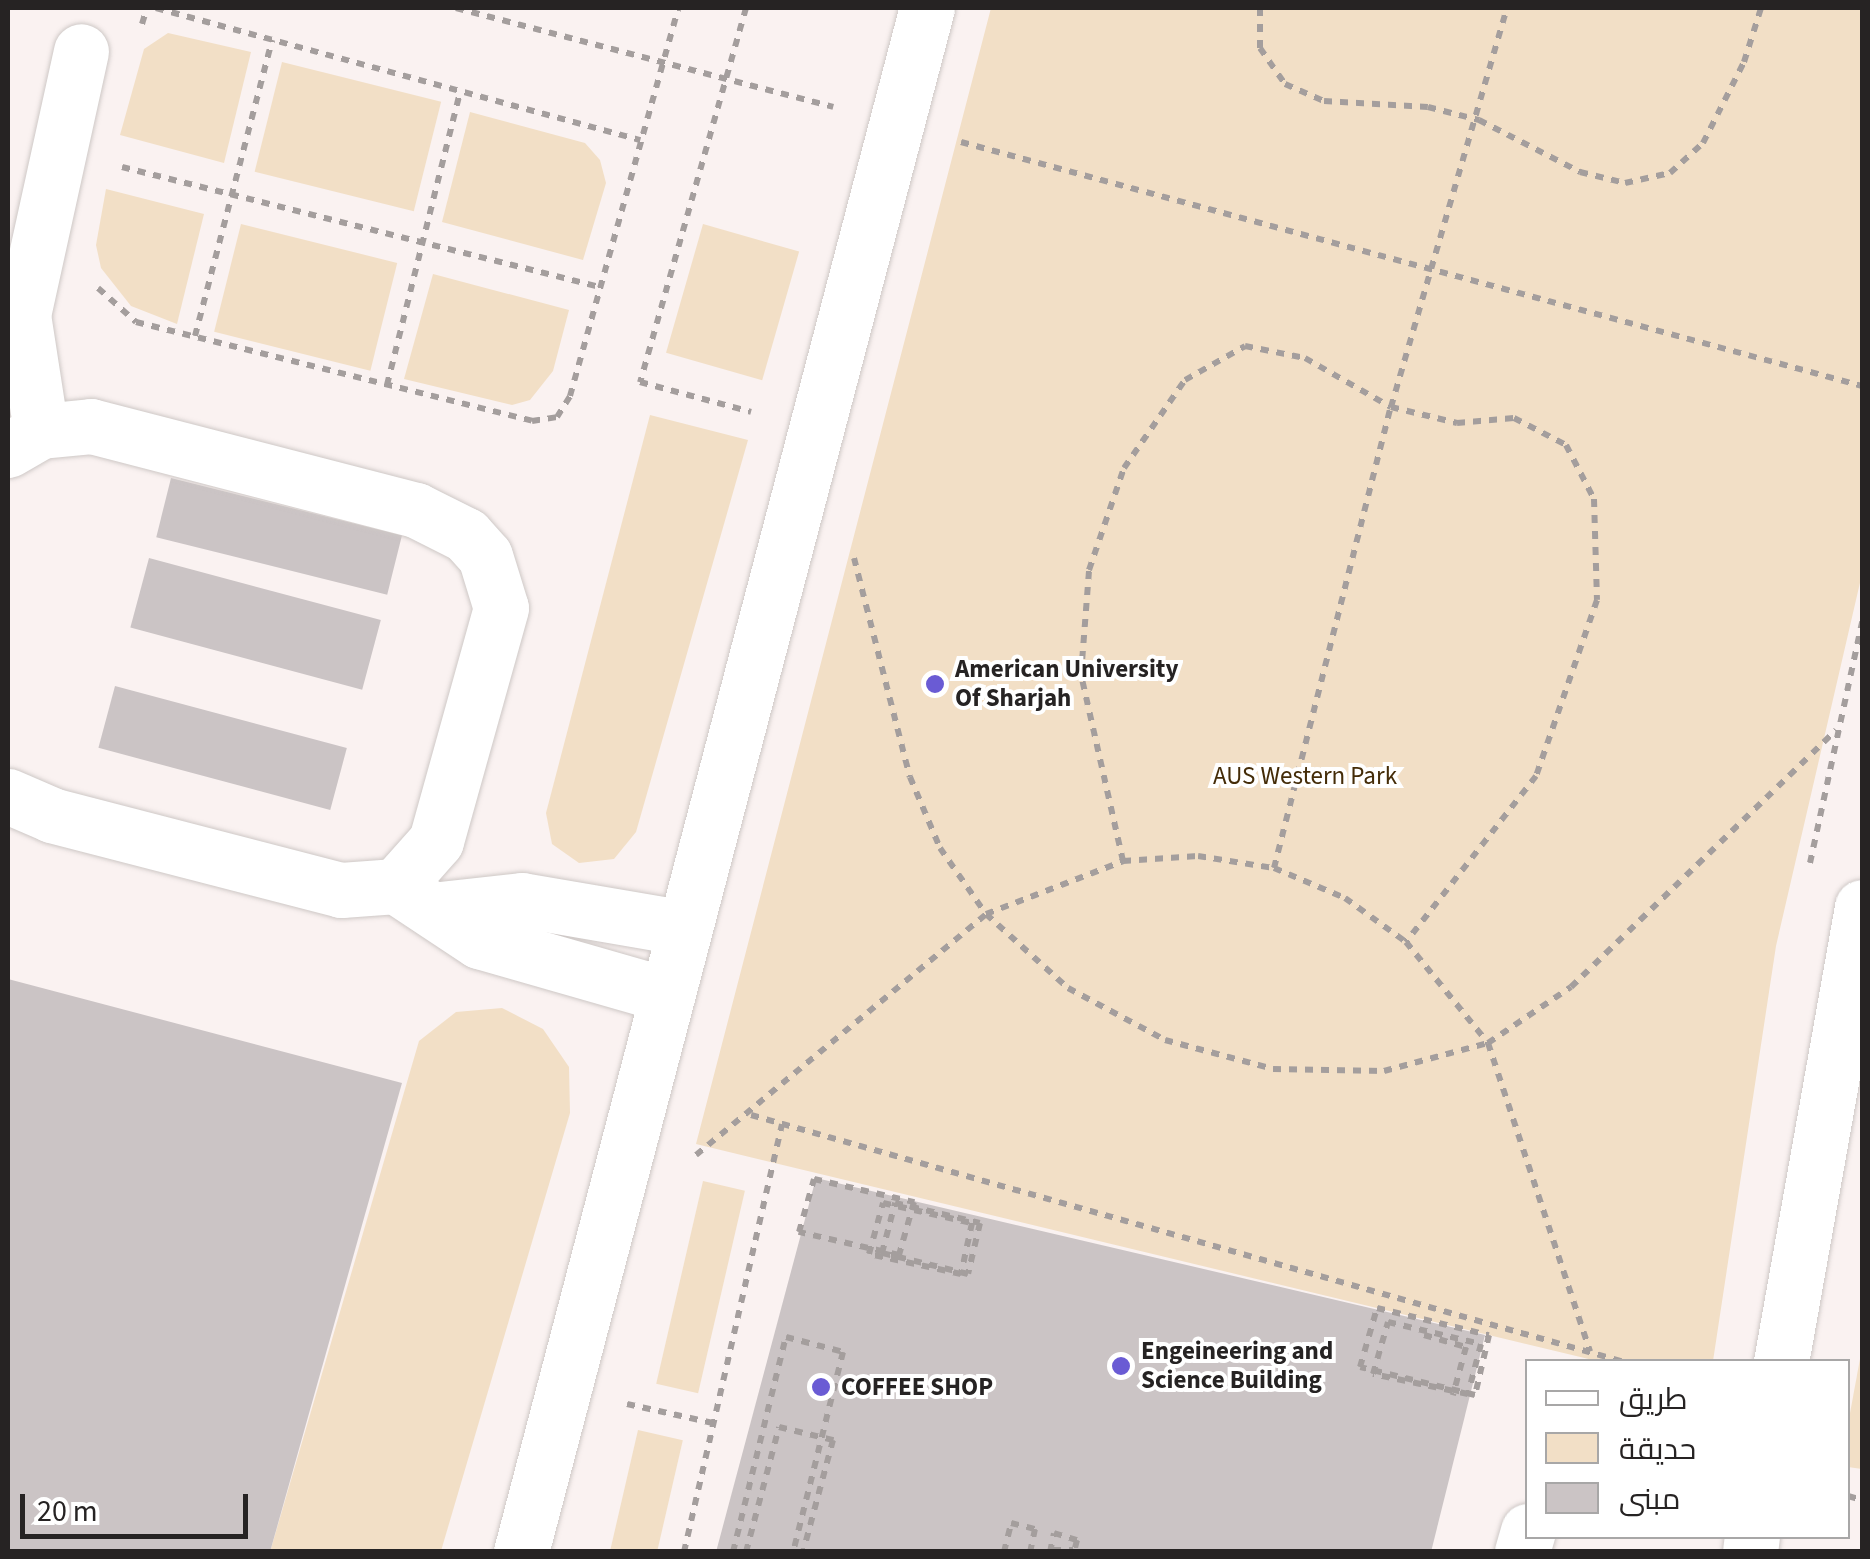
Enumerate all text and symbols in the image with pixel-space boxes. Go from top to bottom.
place label: American University Of Sharjah [955,655,1178,714]
marker: American University Of Sharjah [924,673,946,695]
park label: AUS Western Park [1213,761,1397,791]
place label: Engeineering and Science Building [1141,1337,1333,1396]
marker: Engeineering and Science Building [1110,1355,1132,1377]
legend [1525,1359,1850,1539]
place label: COFFEE SHOP [841,1372,993,1402]
marker: COFFEE SHOP [810,1376,832,1398]
text: طريق [1619,1378,1688,1421]
text: حديقة [1619,1428,1696,1471]
scale bar [25,1474,252,1536]
text: مبنى [1619,1478,1680,1521]
text: 20 m [37,1490,98,1533]

